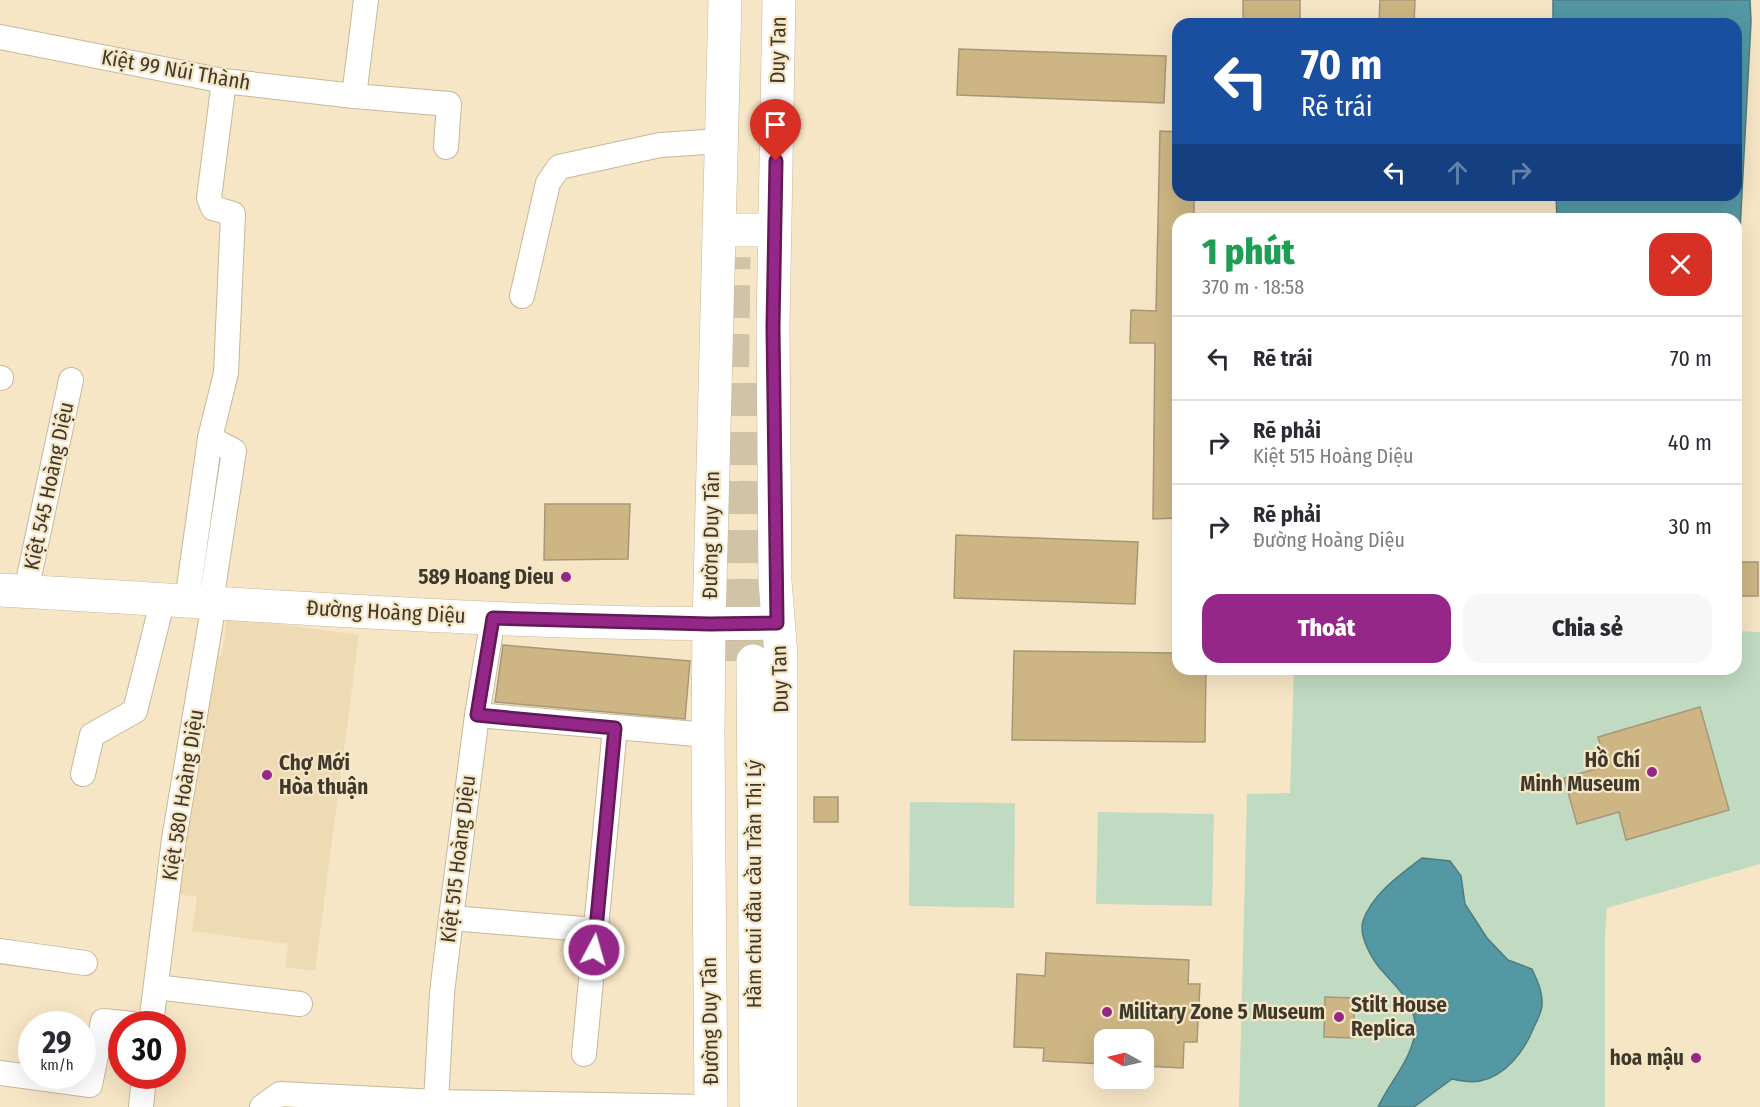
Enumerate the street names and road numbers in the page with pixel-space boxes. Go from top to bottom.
street label: Duy Tan [764,16,792,84]
street label: Kiệt 99 Núi Thành [99,44,253,96]
street label: Kiệt 545 Hoàng Diệu [18,399,80,573]
street label: Đường Duy Tân [697,471,725,599]
street label: Đường Hoàng Diệu [306,595,466,629]
street label: Duy Tan [766,645,794,713]
street label: Kiệt 580 Hoàng Diệu [157,707,209,883]
street label: Hầm chui đầu cầu Trần Thị Lý [741,759,767,1008]
street label: Kiệt 515 Hoàng Diệu [435,774,481,944]
street label: Đường Duy Tân [696,957,724,1085]

